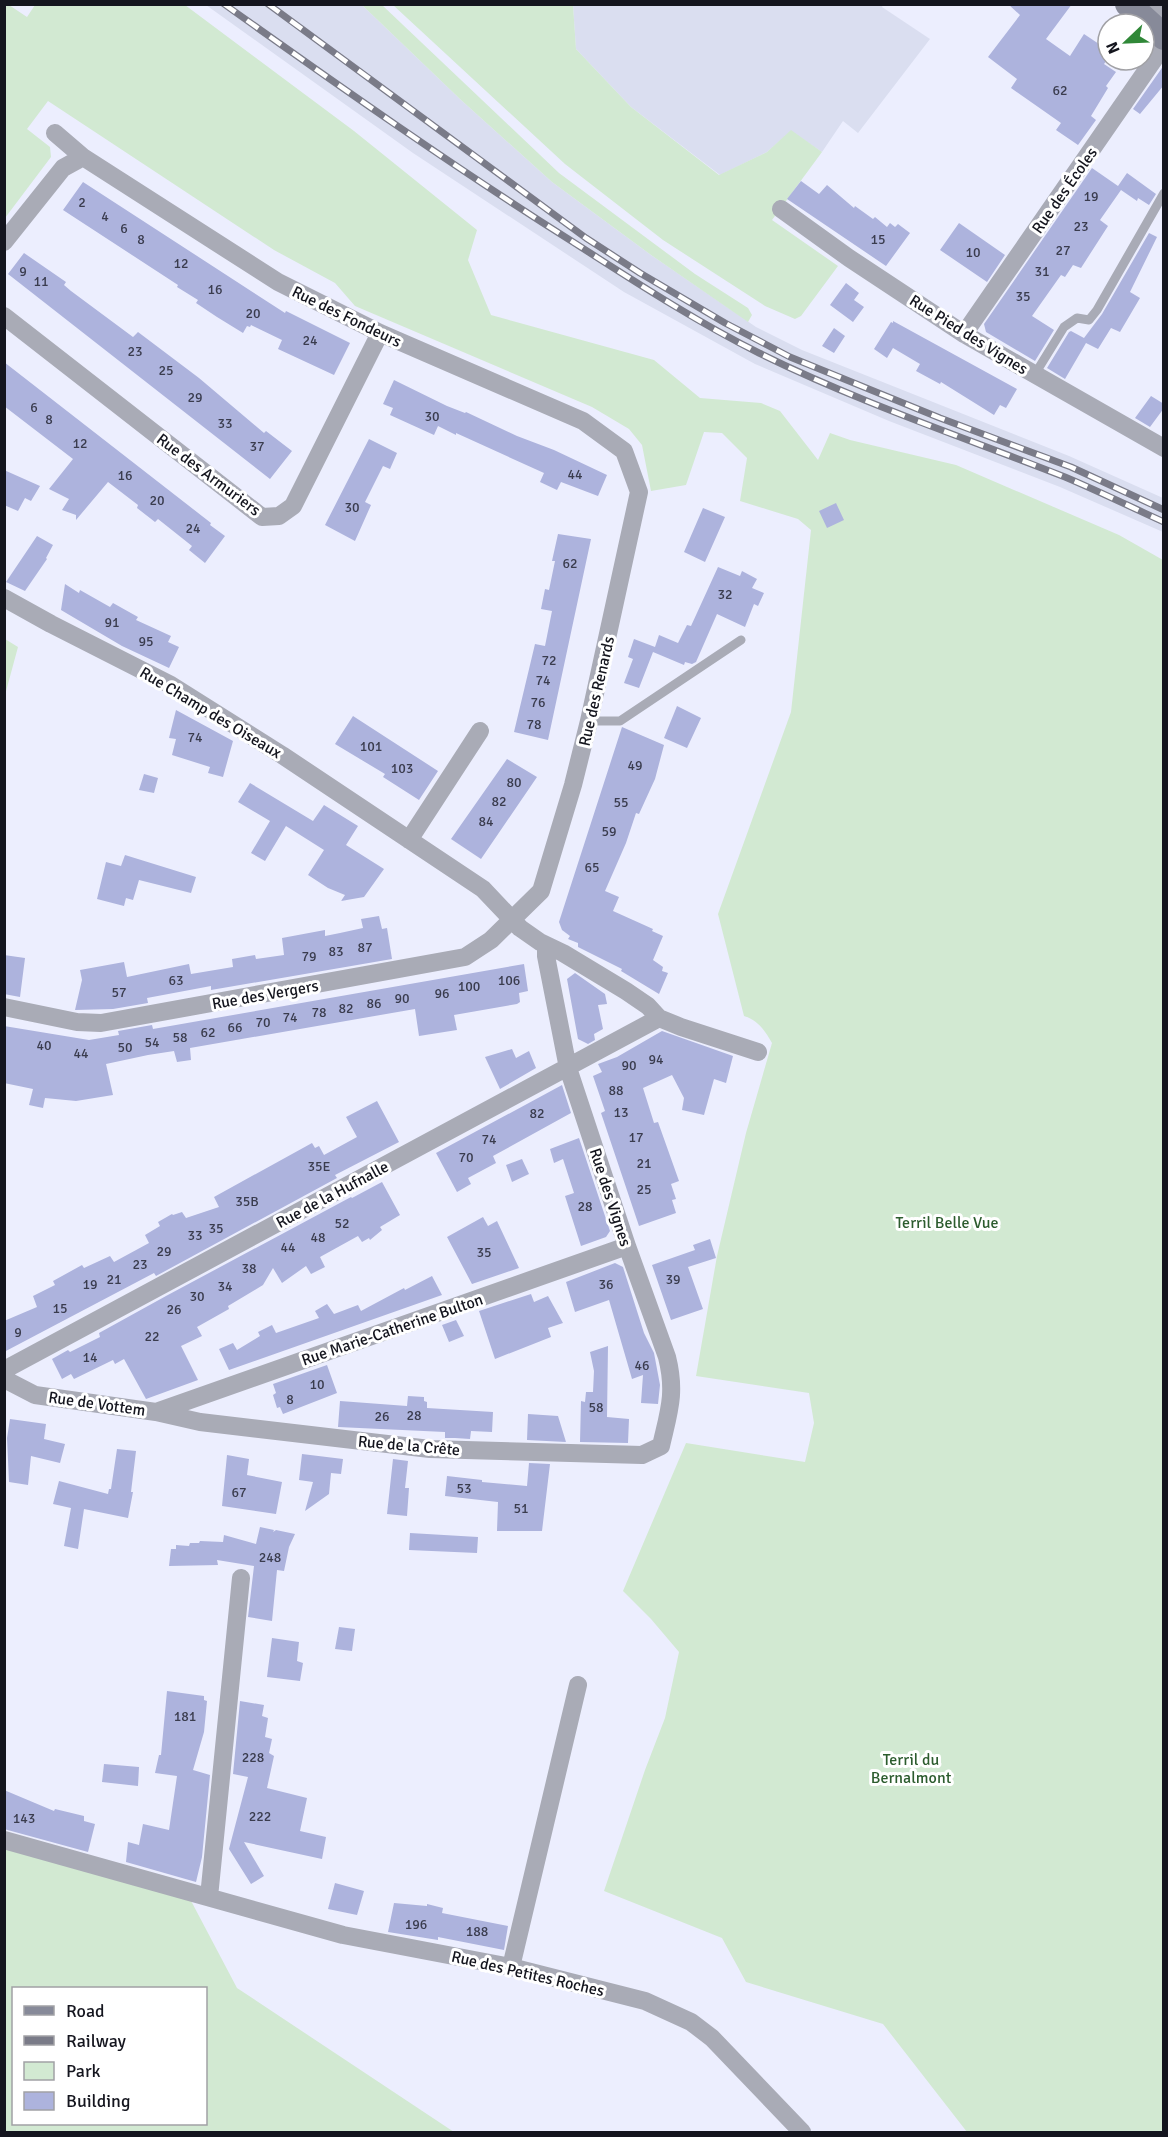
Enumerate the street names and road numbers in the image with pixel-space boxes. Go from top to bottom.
street label: Rue des Écoles [1028,144,1102,238]
street label: Rue des Fondeurs [288,282,405,352]
street label: Rue Pied des Vignes [906,290,1031,379]
street label: Rue des Armuriers [152,429,264,520]
street label: Rue des Renards [575,634,619,748]
street label: Rue Champ des Oiseaux [136,663,286,763]
street label: Rue des Vergers [210,976,320,1014]
street label: Rue des Vignes [585,1146,635,1249]
street label: Rue de la Hufnalle [273,1157,392,1233]
street label: Rue Marie-Catherine Bulton [299,1289,486,1370]
street label: Rue de Vottem [47,1387,147,1421]
street label: Rue de la Crête [357,1432,461,1460]
street label: Rue des Petites Roches [449,1947,606,2001]

